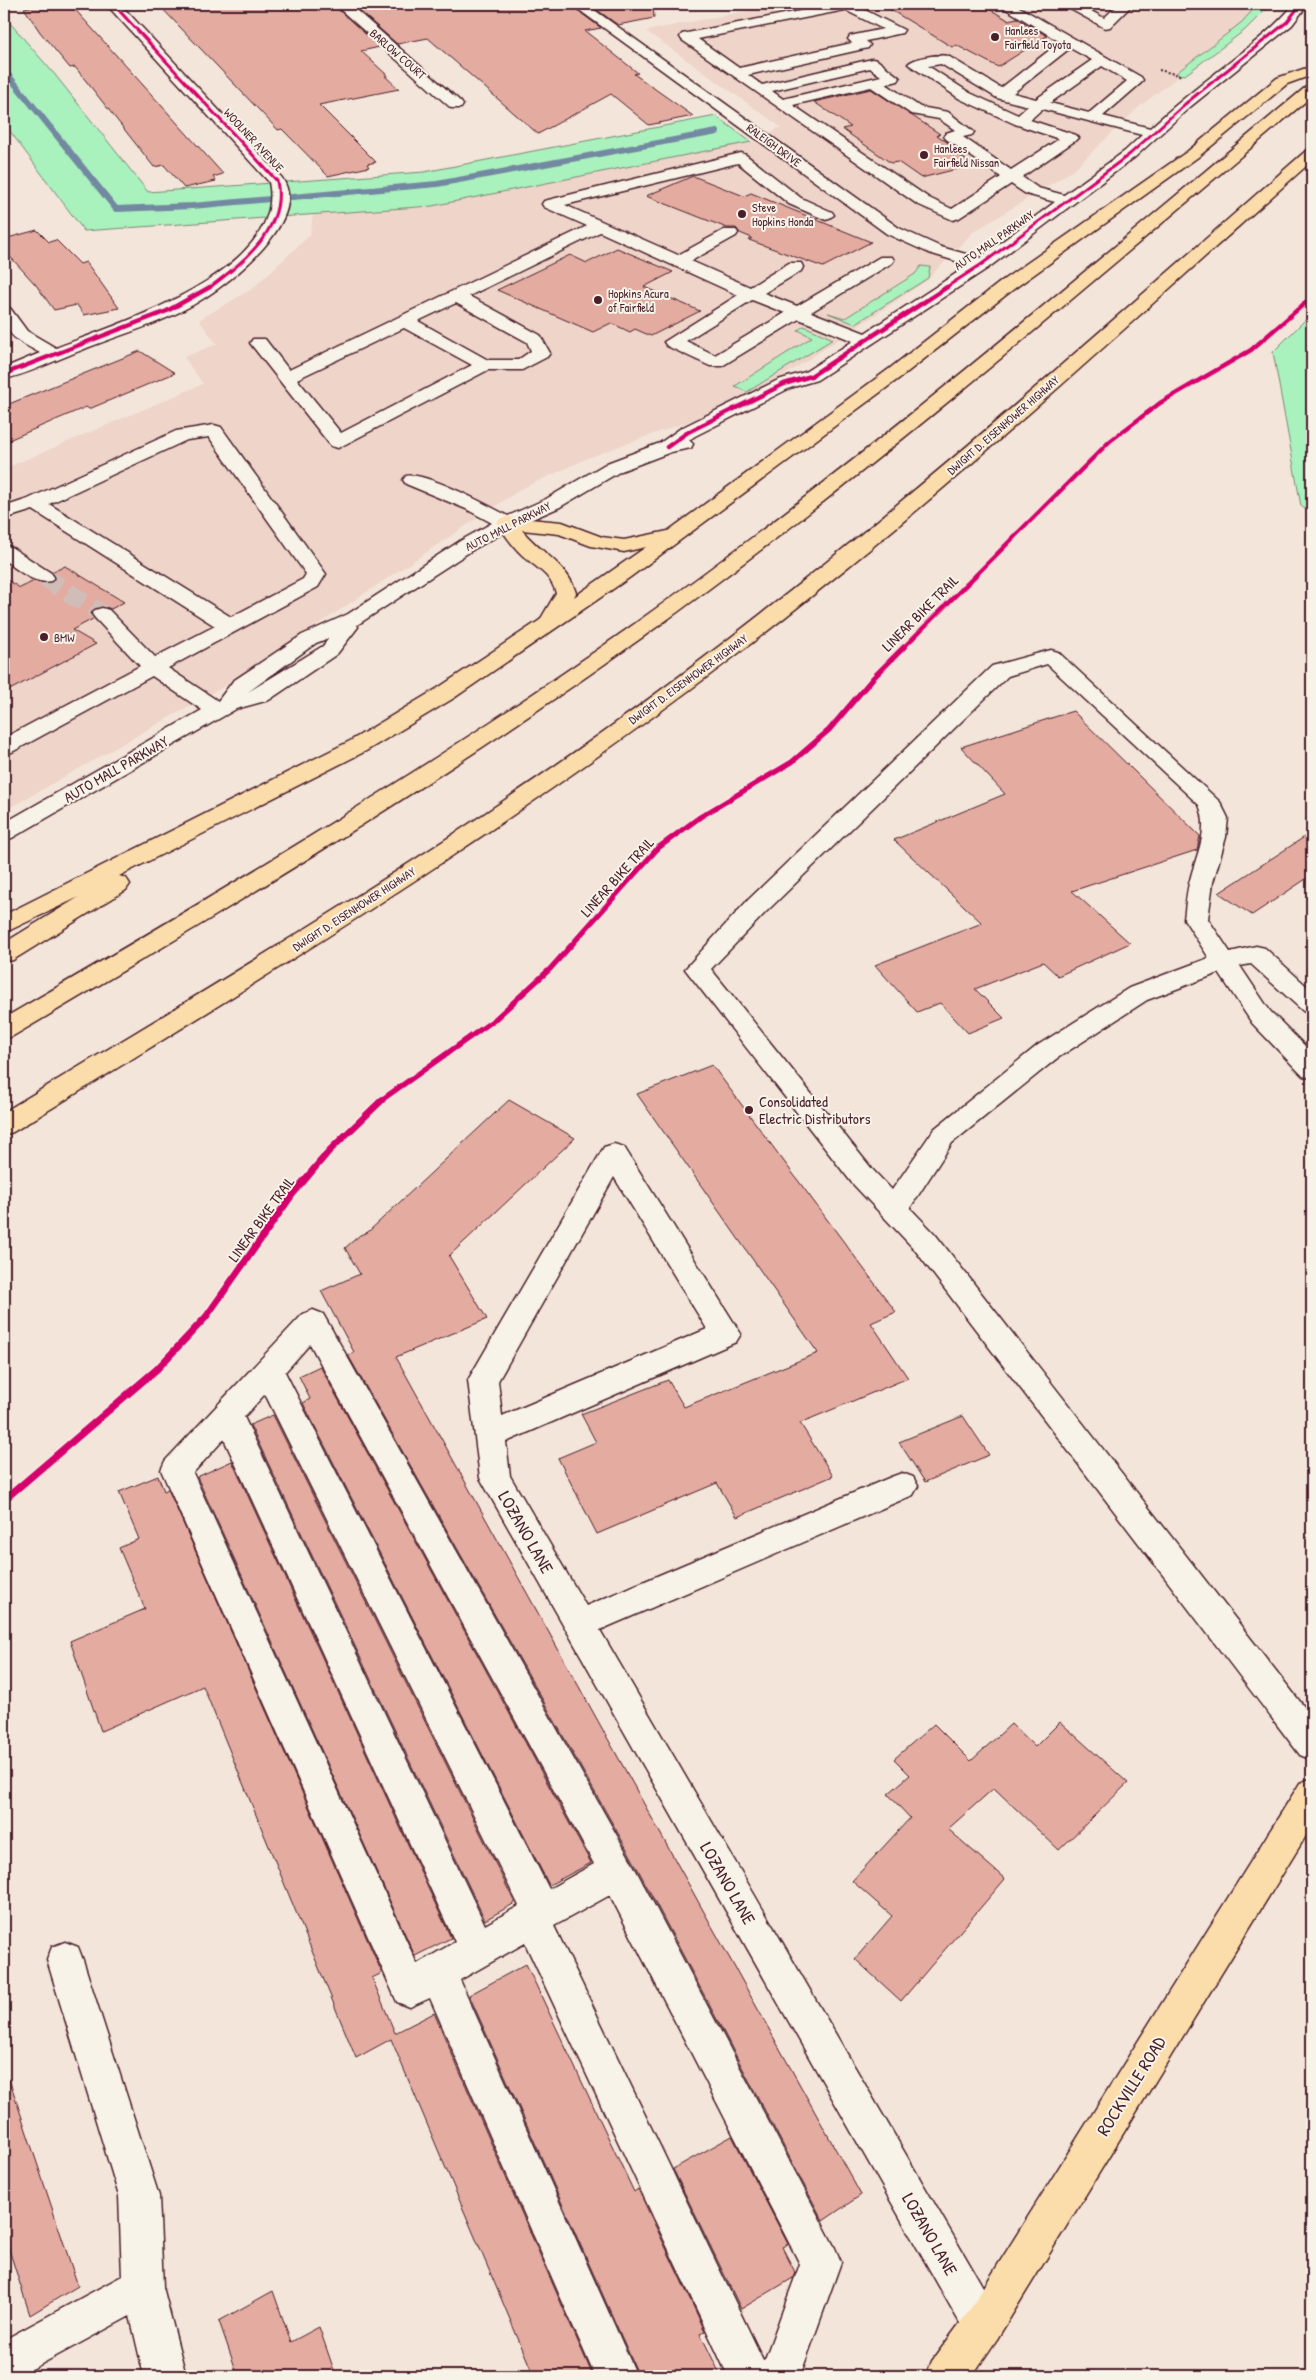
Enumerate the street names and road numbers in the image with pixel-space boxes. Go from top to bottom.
street label: BARLOW COURT [366,25,430,83]
street label: WOOLNER AVENUE [220,104,288,176]
street label: RALEIGH DRIVE [743,119,805,171]
street label: AUTO MALL PARKWAY [951,206,1038,274]
street label: DWIGHT D. EISENHOWER HIGHWAY [943,371,1063,479]
street label: AUTO MALL PARKWAY [462,497,554,555]
street label: LINEAR BIKE TRAIL [877,570,963,656]
street label: DWIGHT D. EISENHOWER HIGHWAY [625,630,752,728]
street label: AUTO MALL PARKWAY [60,730,172,807]
street label: LINEAR BIKE TRAIL [576,832,659,921]
street label: DWIGHT D. EISENHOWER HIGHWAY [289,862,419,955]
street label: LINEAR BIKE TRAIL [223,1172,299,1266]
street label: LOZANO LANE [492,1486,560,1578]
street label: LOZANO LANE [694,1837,762,1929]
street label: ROCKVILLE ROAD [1091,2031,1172,2140]
street label: LOZANO LANE [896,2188,964,2280]

